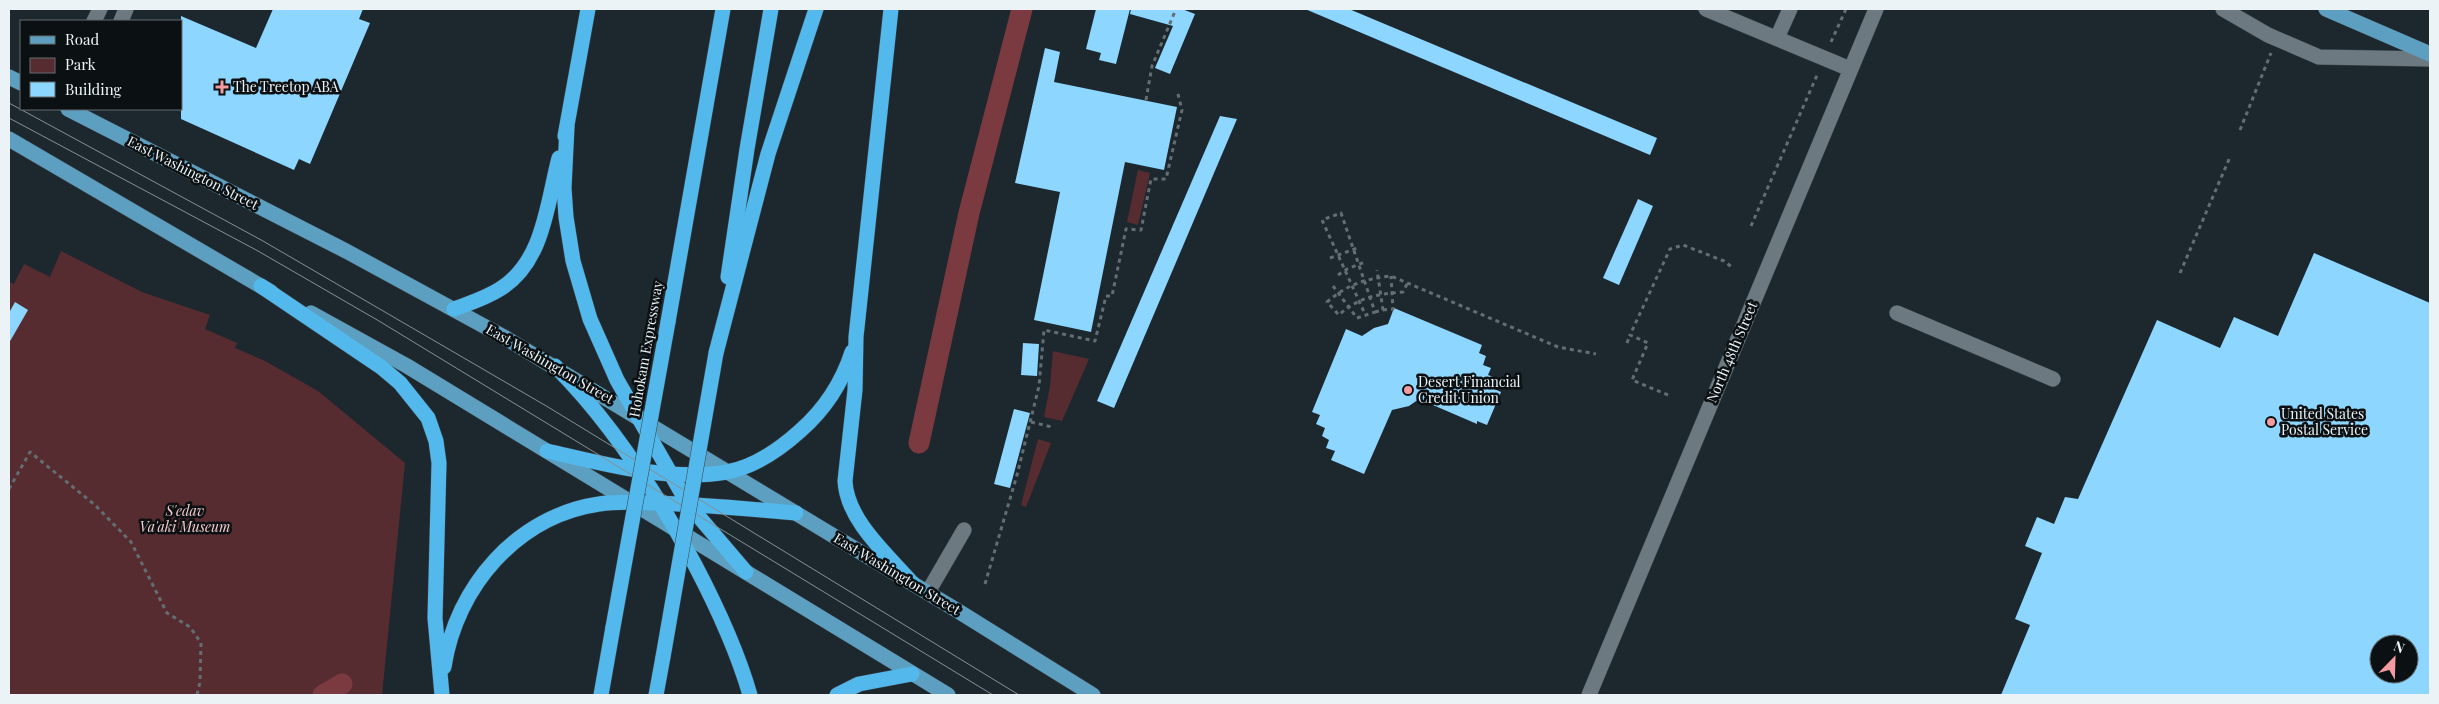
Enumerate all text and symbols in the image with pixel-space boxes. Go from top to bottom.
legend [20,20,182,110]
text: Road [65,29,99,49]
text: Park [65,54,97,74]
place label: The Treetop ABA [233,77,339,96]
text: Building [65,79,122,99]
marker: The Treetop ABA [215,80,229,94]
street label: East Washington Street [124,131,263,214]
street label: Hohokam Expressway [624,279,667,419]
street label: North 48th Street [1702,297,1762,405]
street label: East Washington Street [483,319,619,408]
place label: Desert Financial Credit Union [1418,372,1521,407]
marker: Desert Financial Credit Union [1402,384,1414,396]
place label: United States Postal Service [2281,404,2368,439]
marker: United States Postal Service [2265,416,2277,428]
park label: S'edav Va'aki Museum [140,501,230,536]
street label: East Washington Street [830,528,965,620]
north arrow [2369,634,2419,684]
text: N [2391,636,2408,657]

